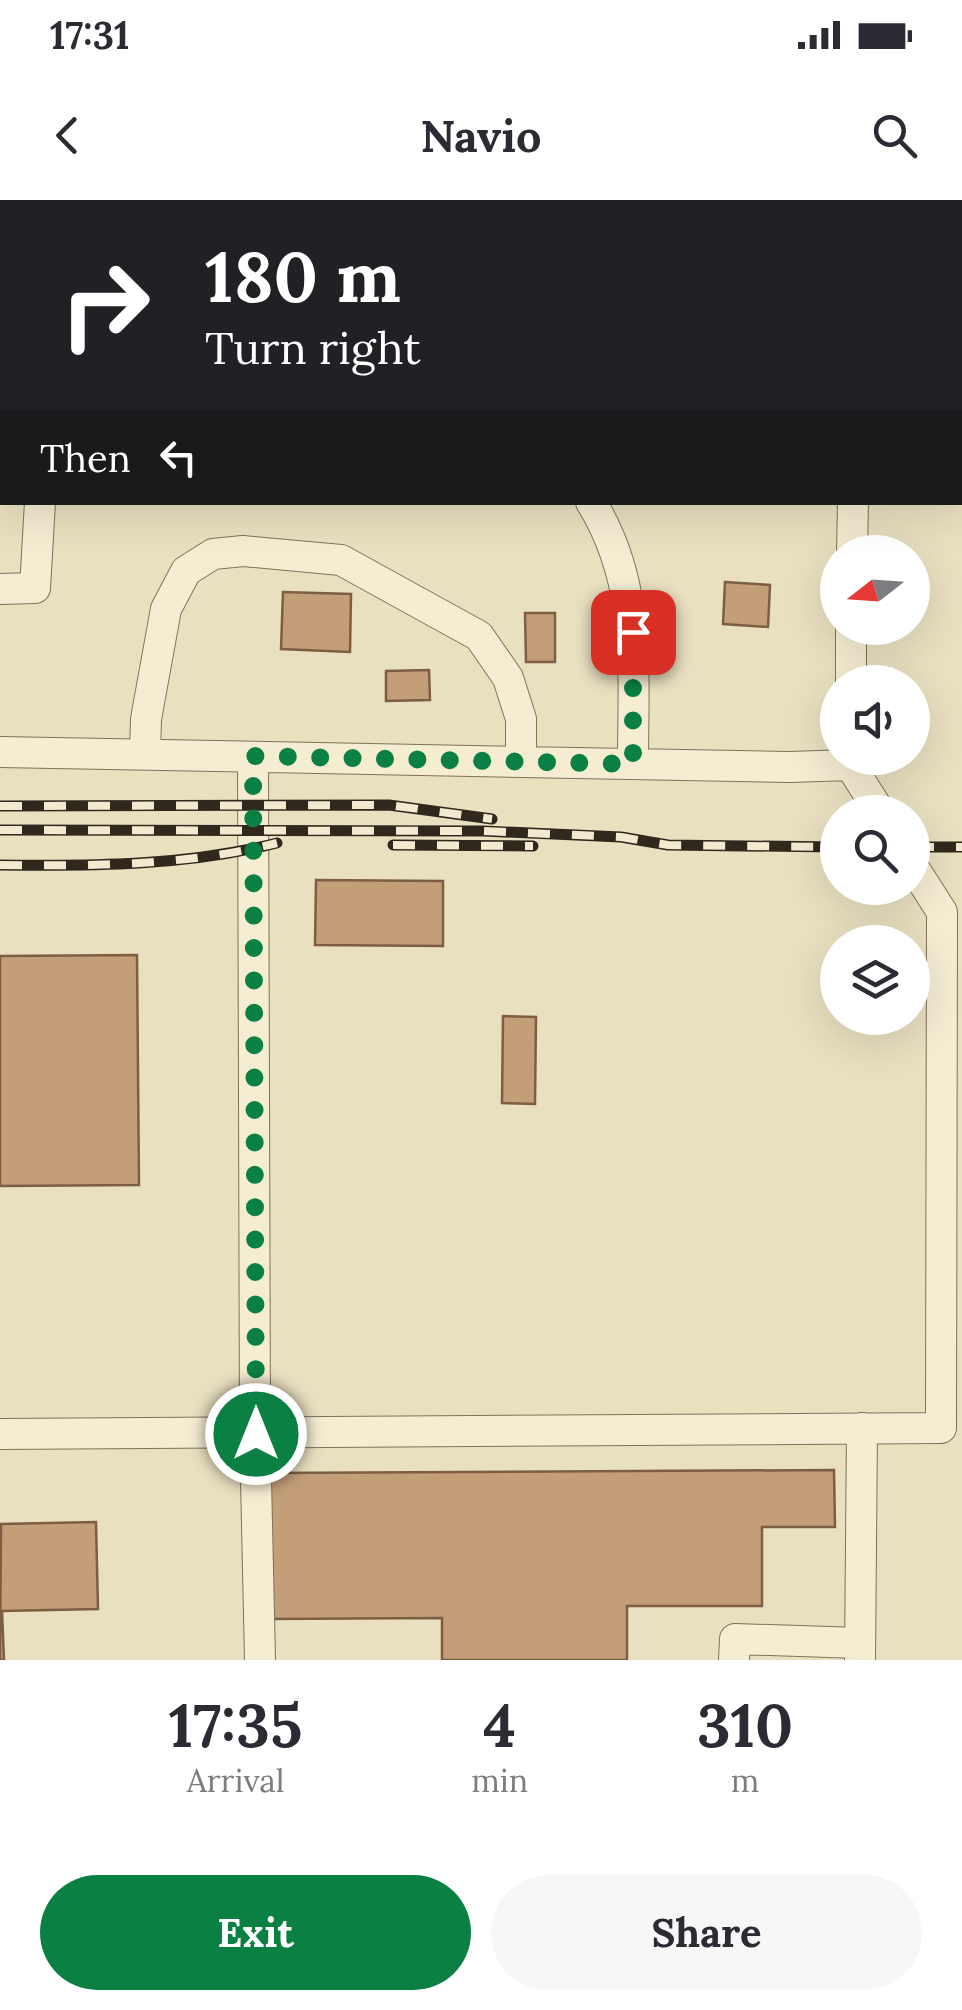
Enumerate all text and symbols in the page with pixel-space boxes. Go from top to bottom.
text: 17:31 [50,11,129,59]
text: Navio [420,107,542,164]
icon: back [40,108,95,163]
icon: search [867,108,922,163]
text: 180 m [205,232,401,321]
icon: right [40,240,170,370]
text: Turn right [205,319,421,376]
icon: left [151,430,206,485]
text: Then [40,434,131,482]
north arrow [820,535,930,645]
map controls [820,535,930,1035]
pin [591,590,676,675]
icon: arrive [606,605,661,660]
button: sound [820,665,930,775]
button: search [820,795,930,905]
button: layers [820,925,930,1035]
position arrow [204,1382,308,1486]
text: 17:35 [169,1687,302,1763]
text: 4 [483,1687,516,1763]
text: 310 [697,1687,793,1763]
text: Arrival [187,1760,284,1801]
text: min [471,1760,528,1801]
text: m [731,1760,759,1801]
button: Exit [40,1875,471,1990]
button: Share [491,1875,922,1990]

